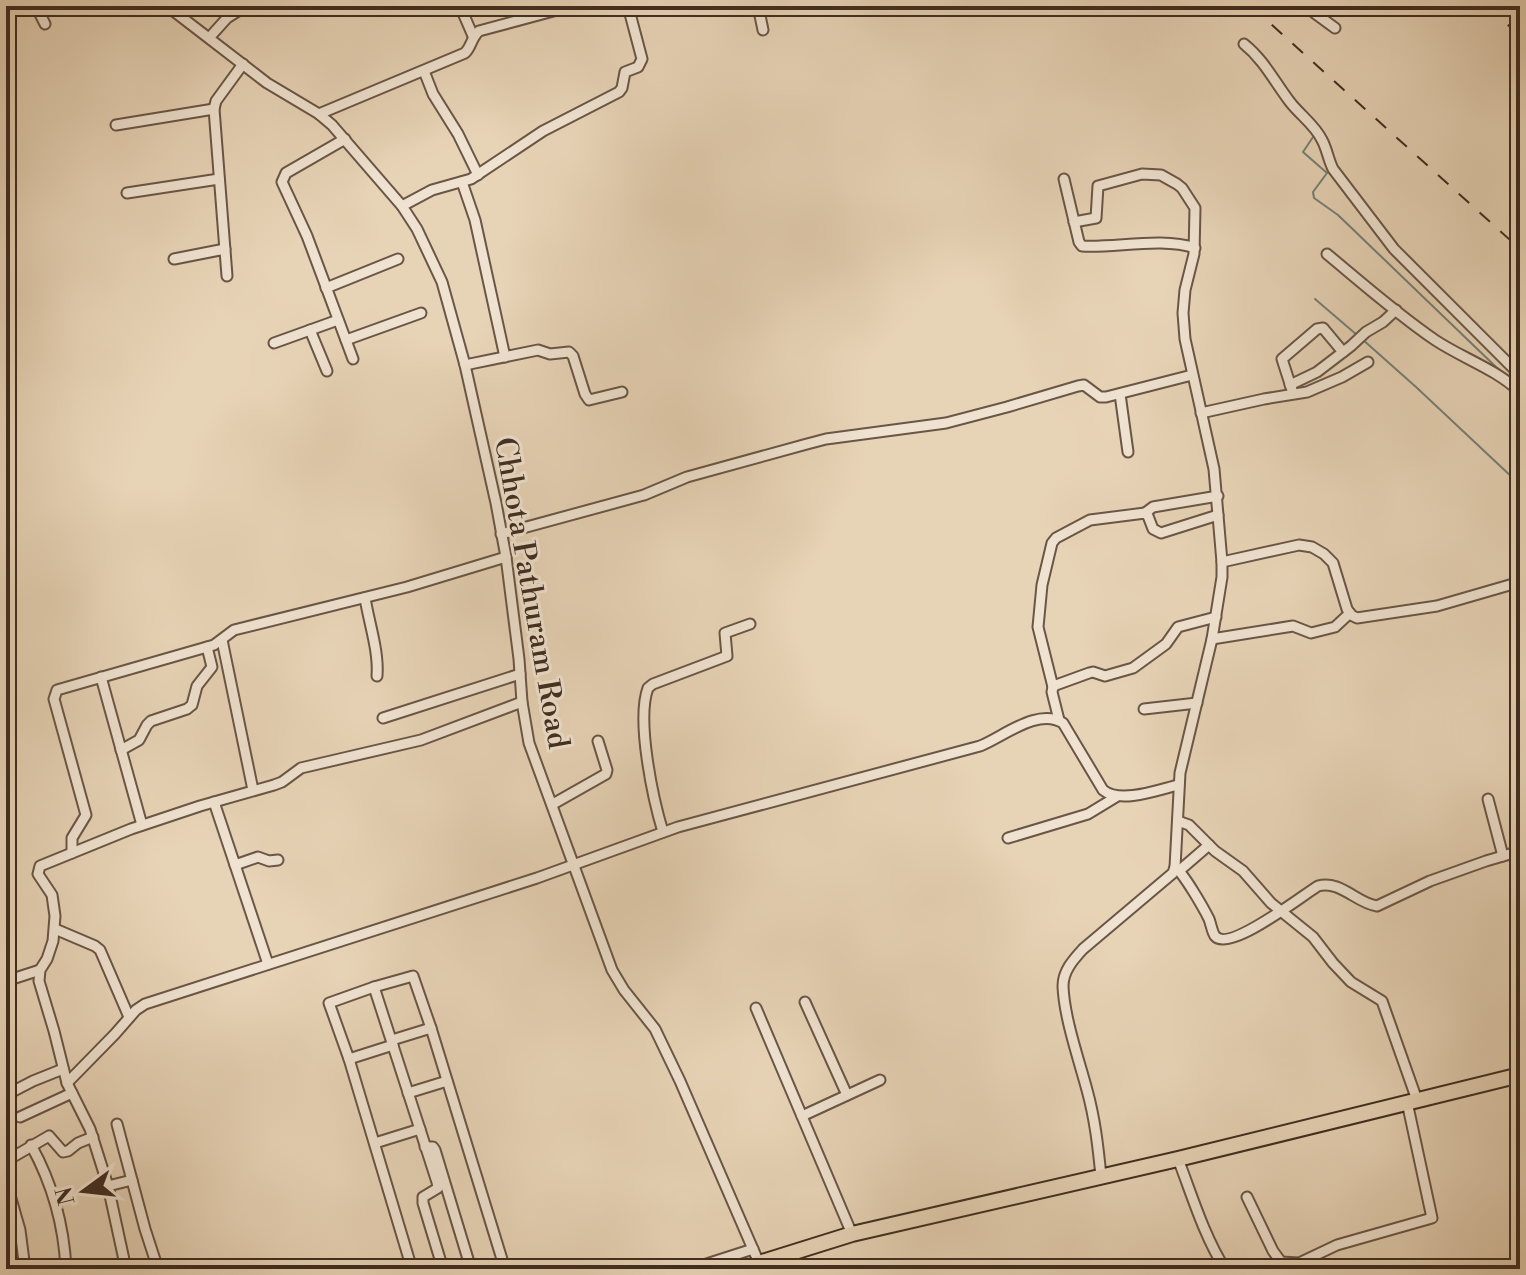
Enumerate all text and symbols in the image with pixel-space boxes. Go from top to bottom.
street label: Chhota Pathuram Road [485,434,577,752]
north arrow [44,1151,124,1231]
text: N [51,1183,81,1208]

